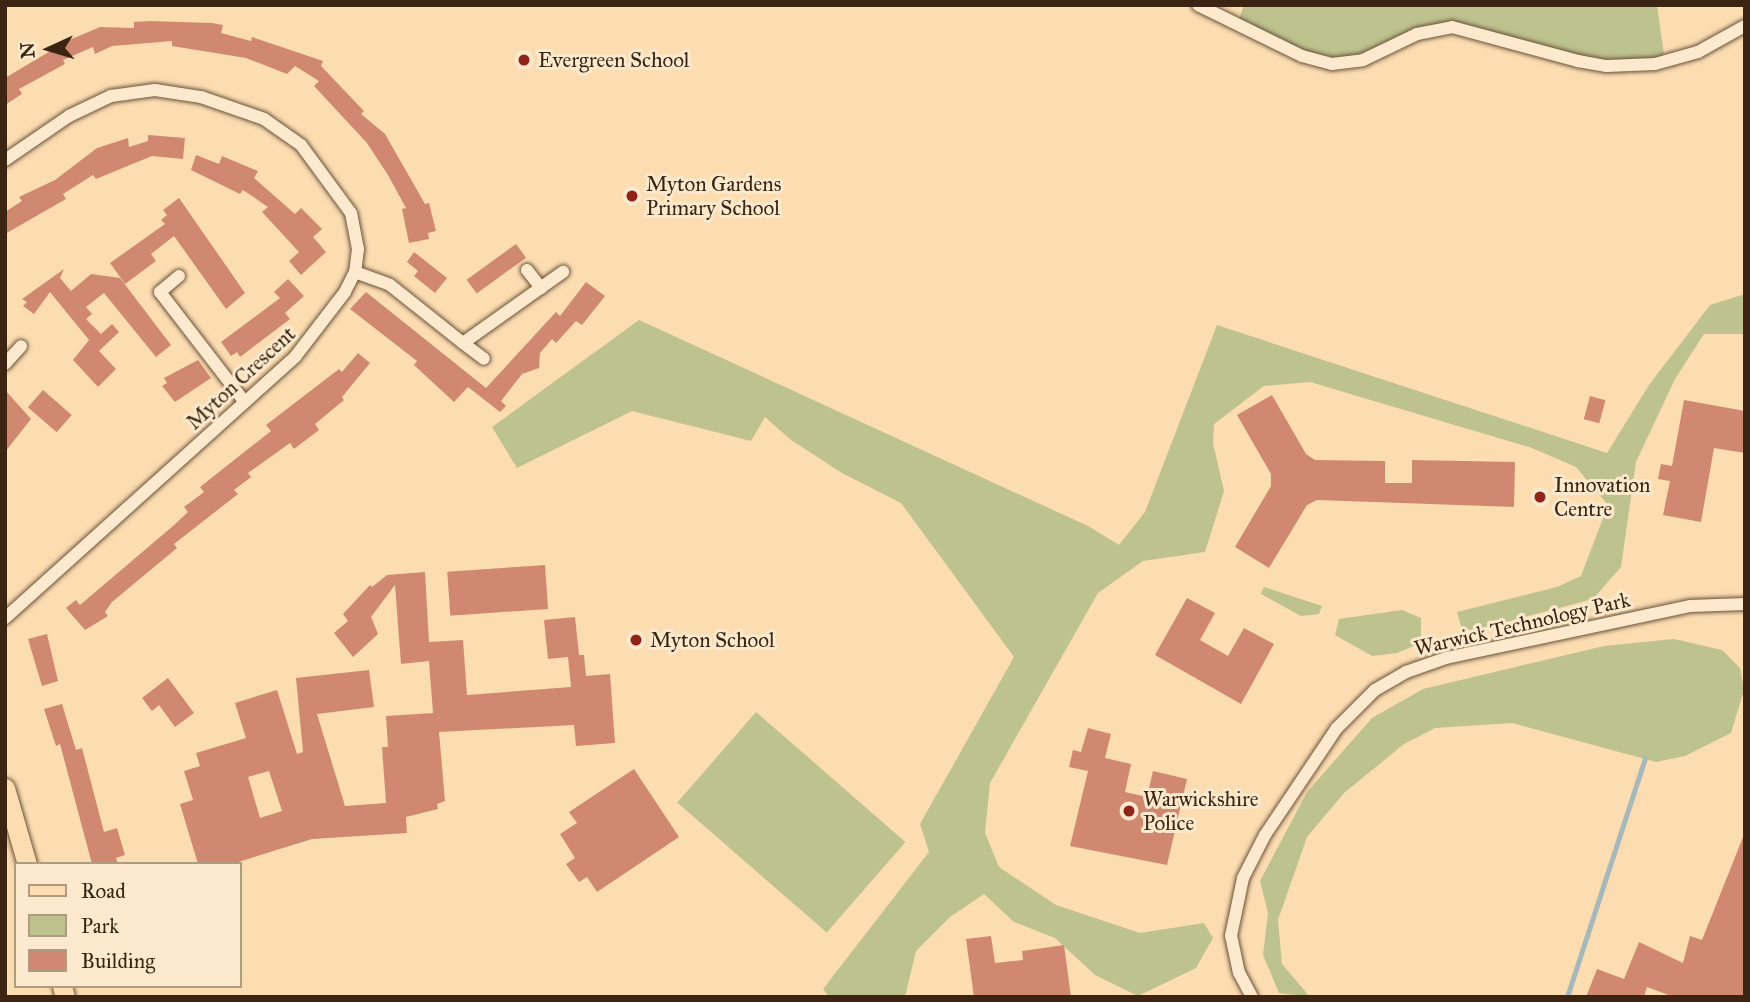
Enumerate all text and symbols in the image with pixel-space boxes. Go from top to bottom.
north arrow [14,14,84,84]
text: N [16,42,40,59]
place label: Evergreen School [538,47,690,73]
marker: Evergreen School [516,52,532,68]
place label: Myton Gardens Primary School [646,171,781,221]
marker: Myton Gardens Primary School [624,188,640,204]
street label: Myton Crescent [181,321,301,435]
place label: Innovation Centre [1554,472,1650,522]
marker: Innovation Centre [1532,489,1548,505]
street label: Warwick Technology Park [1412,587,1632,661]
place label: Myton School [650,627,775,653]
marker: Myton School [628,632,644,648]
place label: Warwickshire Police [1143,786,1258,836]
marker: Warwickshire Police [1121,803,1137,819]
legend [14,862,242,988]
text: Road [81,878,126,904]
text: Park [81,913,119,939]
text: Building [81,948,155,974]

